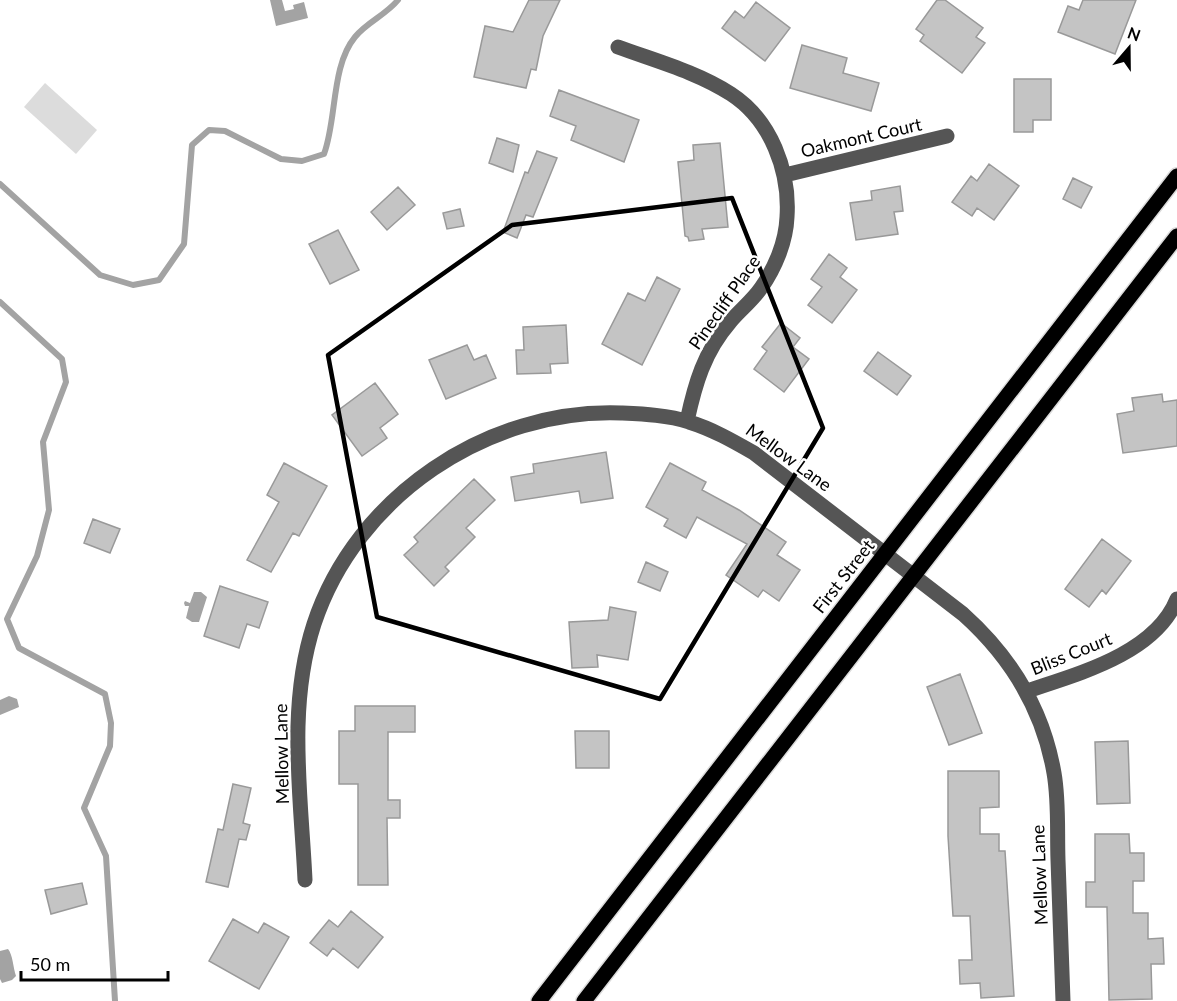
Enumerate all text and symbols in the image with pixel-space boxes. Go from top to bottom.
north arrow [1099,18,1159,78]
text: N [1125,22,1143,44]
street label: Oakmont Court [798,112,924,162]
street label: Pinecliff Place [683,251,765,353]
street label: Mellow Lane [742,419,836,495]
street label: First Street [807,534,879,617]
street label: Bliss Court [1027,627,1115,679]
street label: Mellow Lane [269,704,293,804]
street label: Mellow Lane [1026,824,1052,926]
scale bar [21,944,168,982]
text: 50 m [30,953,70,975]

